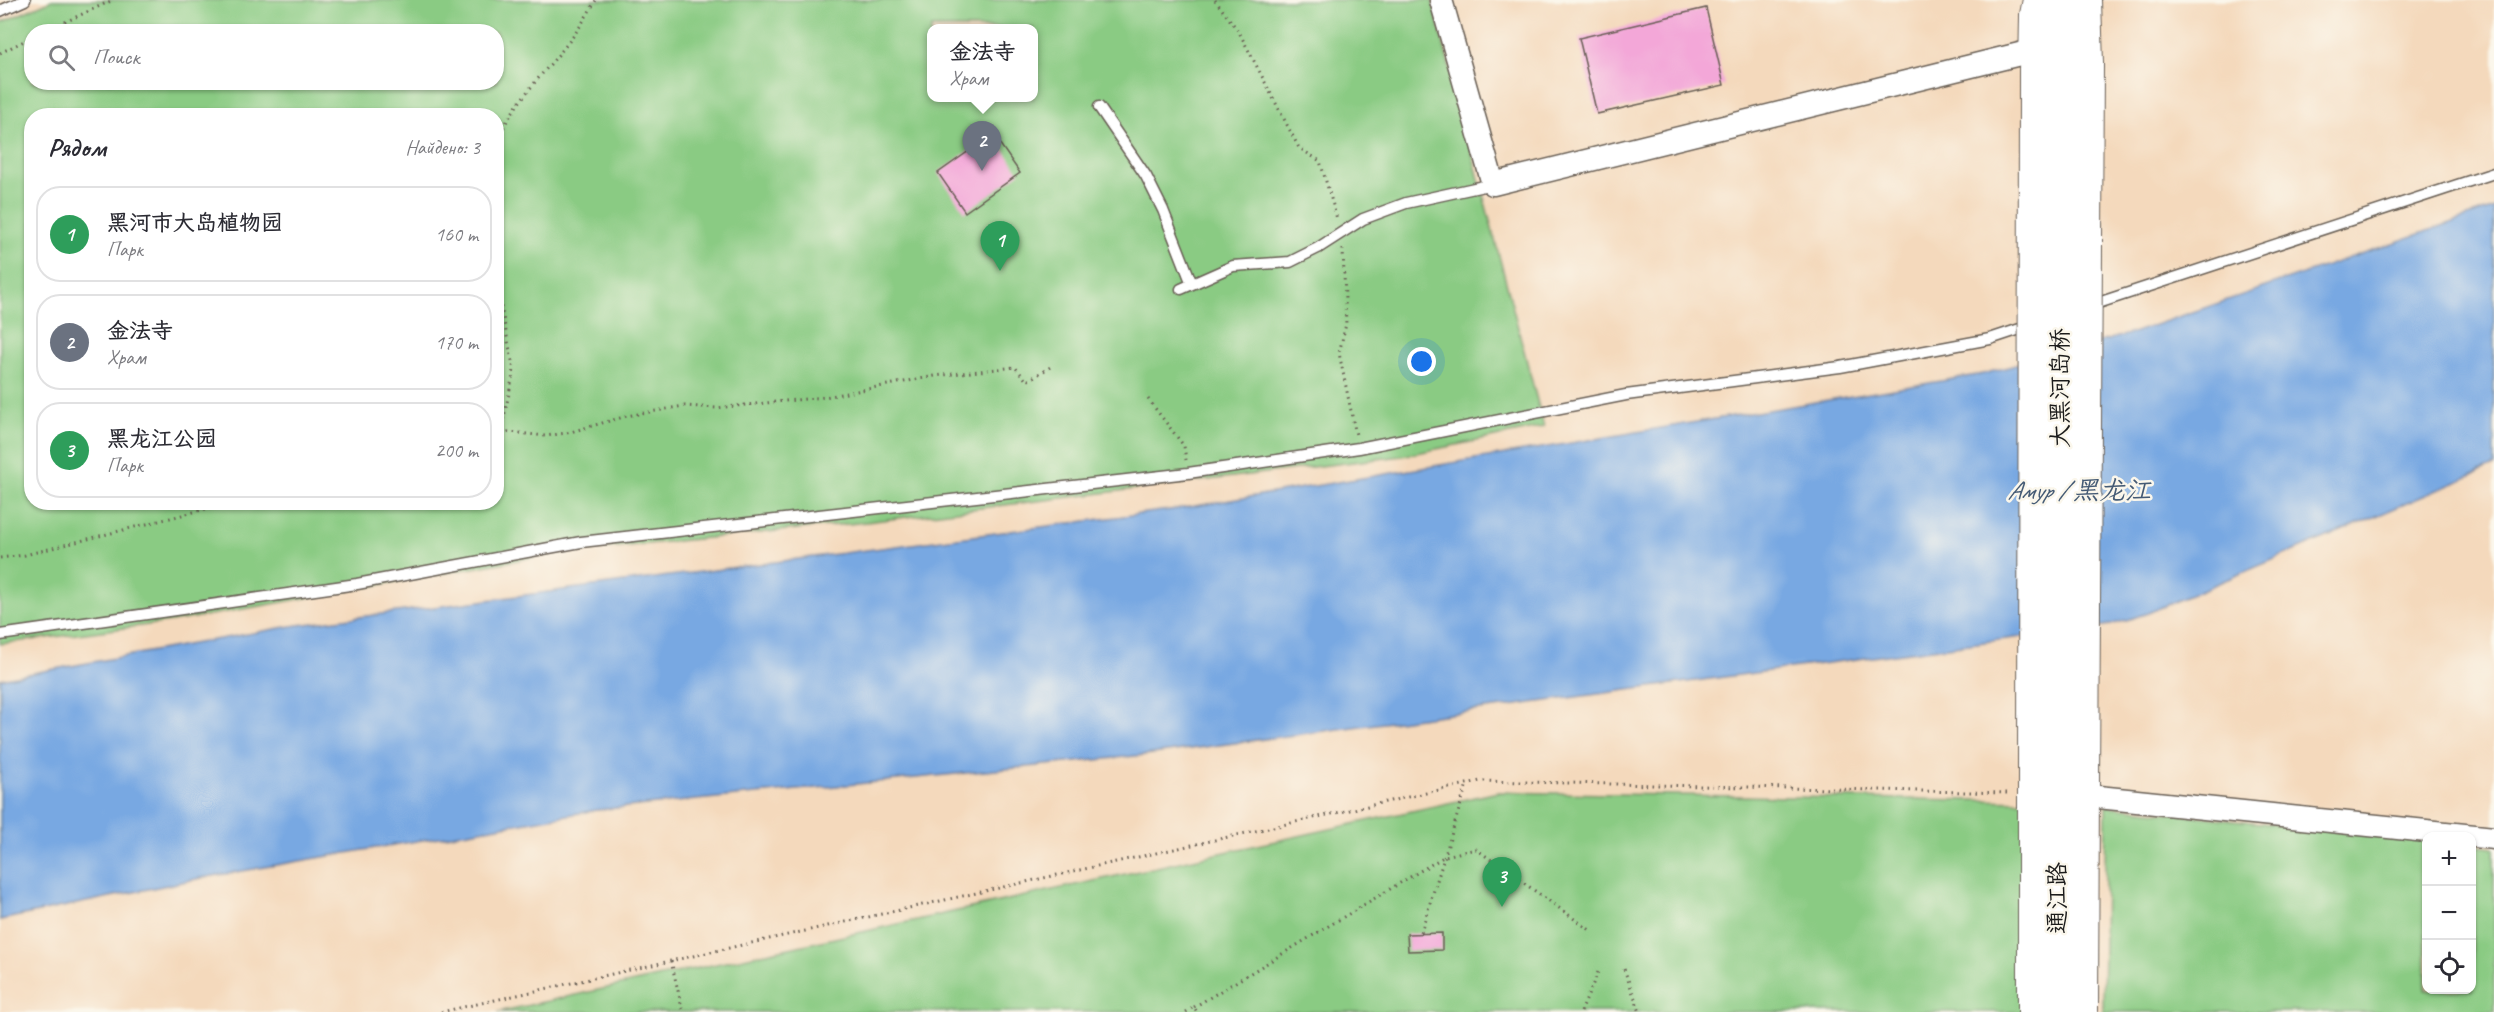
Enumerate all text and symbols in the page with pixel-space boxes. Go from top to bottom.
search box [24,24,504,90]
popup [927,24,1038,102]
text: 金法寺 [949,38,1016,66]
icon: search [45,41,78,74]
text: Поиск [93,43,139,71]
text: Храм [949,66,988,91]
pin: 2 [962,122,1002,171]
text: Рядом [48,131,106,164]
text: Найдено: 3 [405,135,480,160]
text: 黑河市大岛植物园 [107,209,283,237]
text: 1 [65,222,74,247]
text: 160 m [435,222,478,247]
pin: 1 [980,222,1020,271]
text: Парк [107,237,143,262]
text: 金法寺 [107,317,173,345]
street label: 大黑河岛桥 [2045,328,2075,448]
text: 2 [65,330,74,355]
text: 170 m [435,330,478,355]
text: Храм [107,345,146,370]
your location [1407,347,1436,376]
text: 黑龙江公园 [107,425,217,453]
text: 3 [65,438,74,463]
text: 200 m [435,438,478,463]
text: Парк [107,453,143,478]
water label: Амур / 黑龙江 [2007,474,2152,507]
map controls [2422,832,2476,994]
button: + [2422,832,2476,886]
pin: 3 [1482,858,1522,907]
street label: 通江路 [2042,862,2072,934]
button: − [2422,886,2476,940]
button: locate [2422,940,2476,994]

